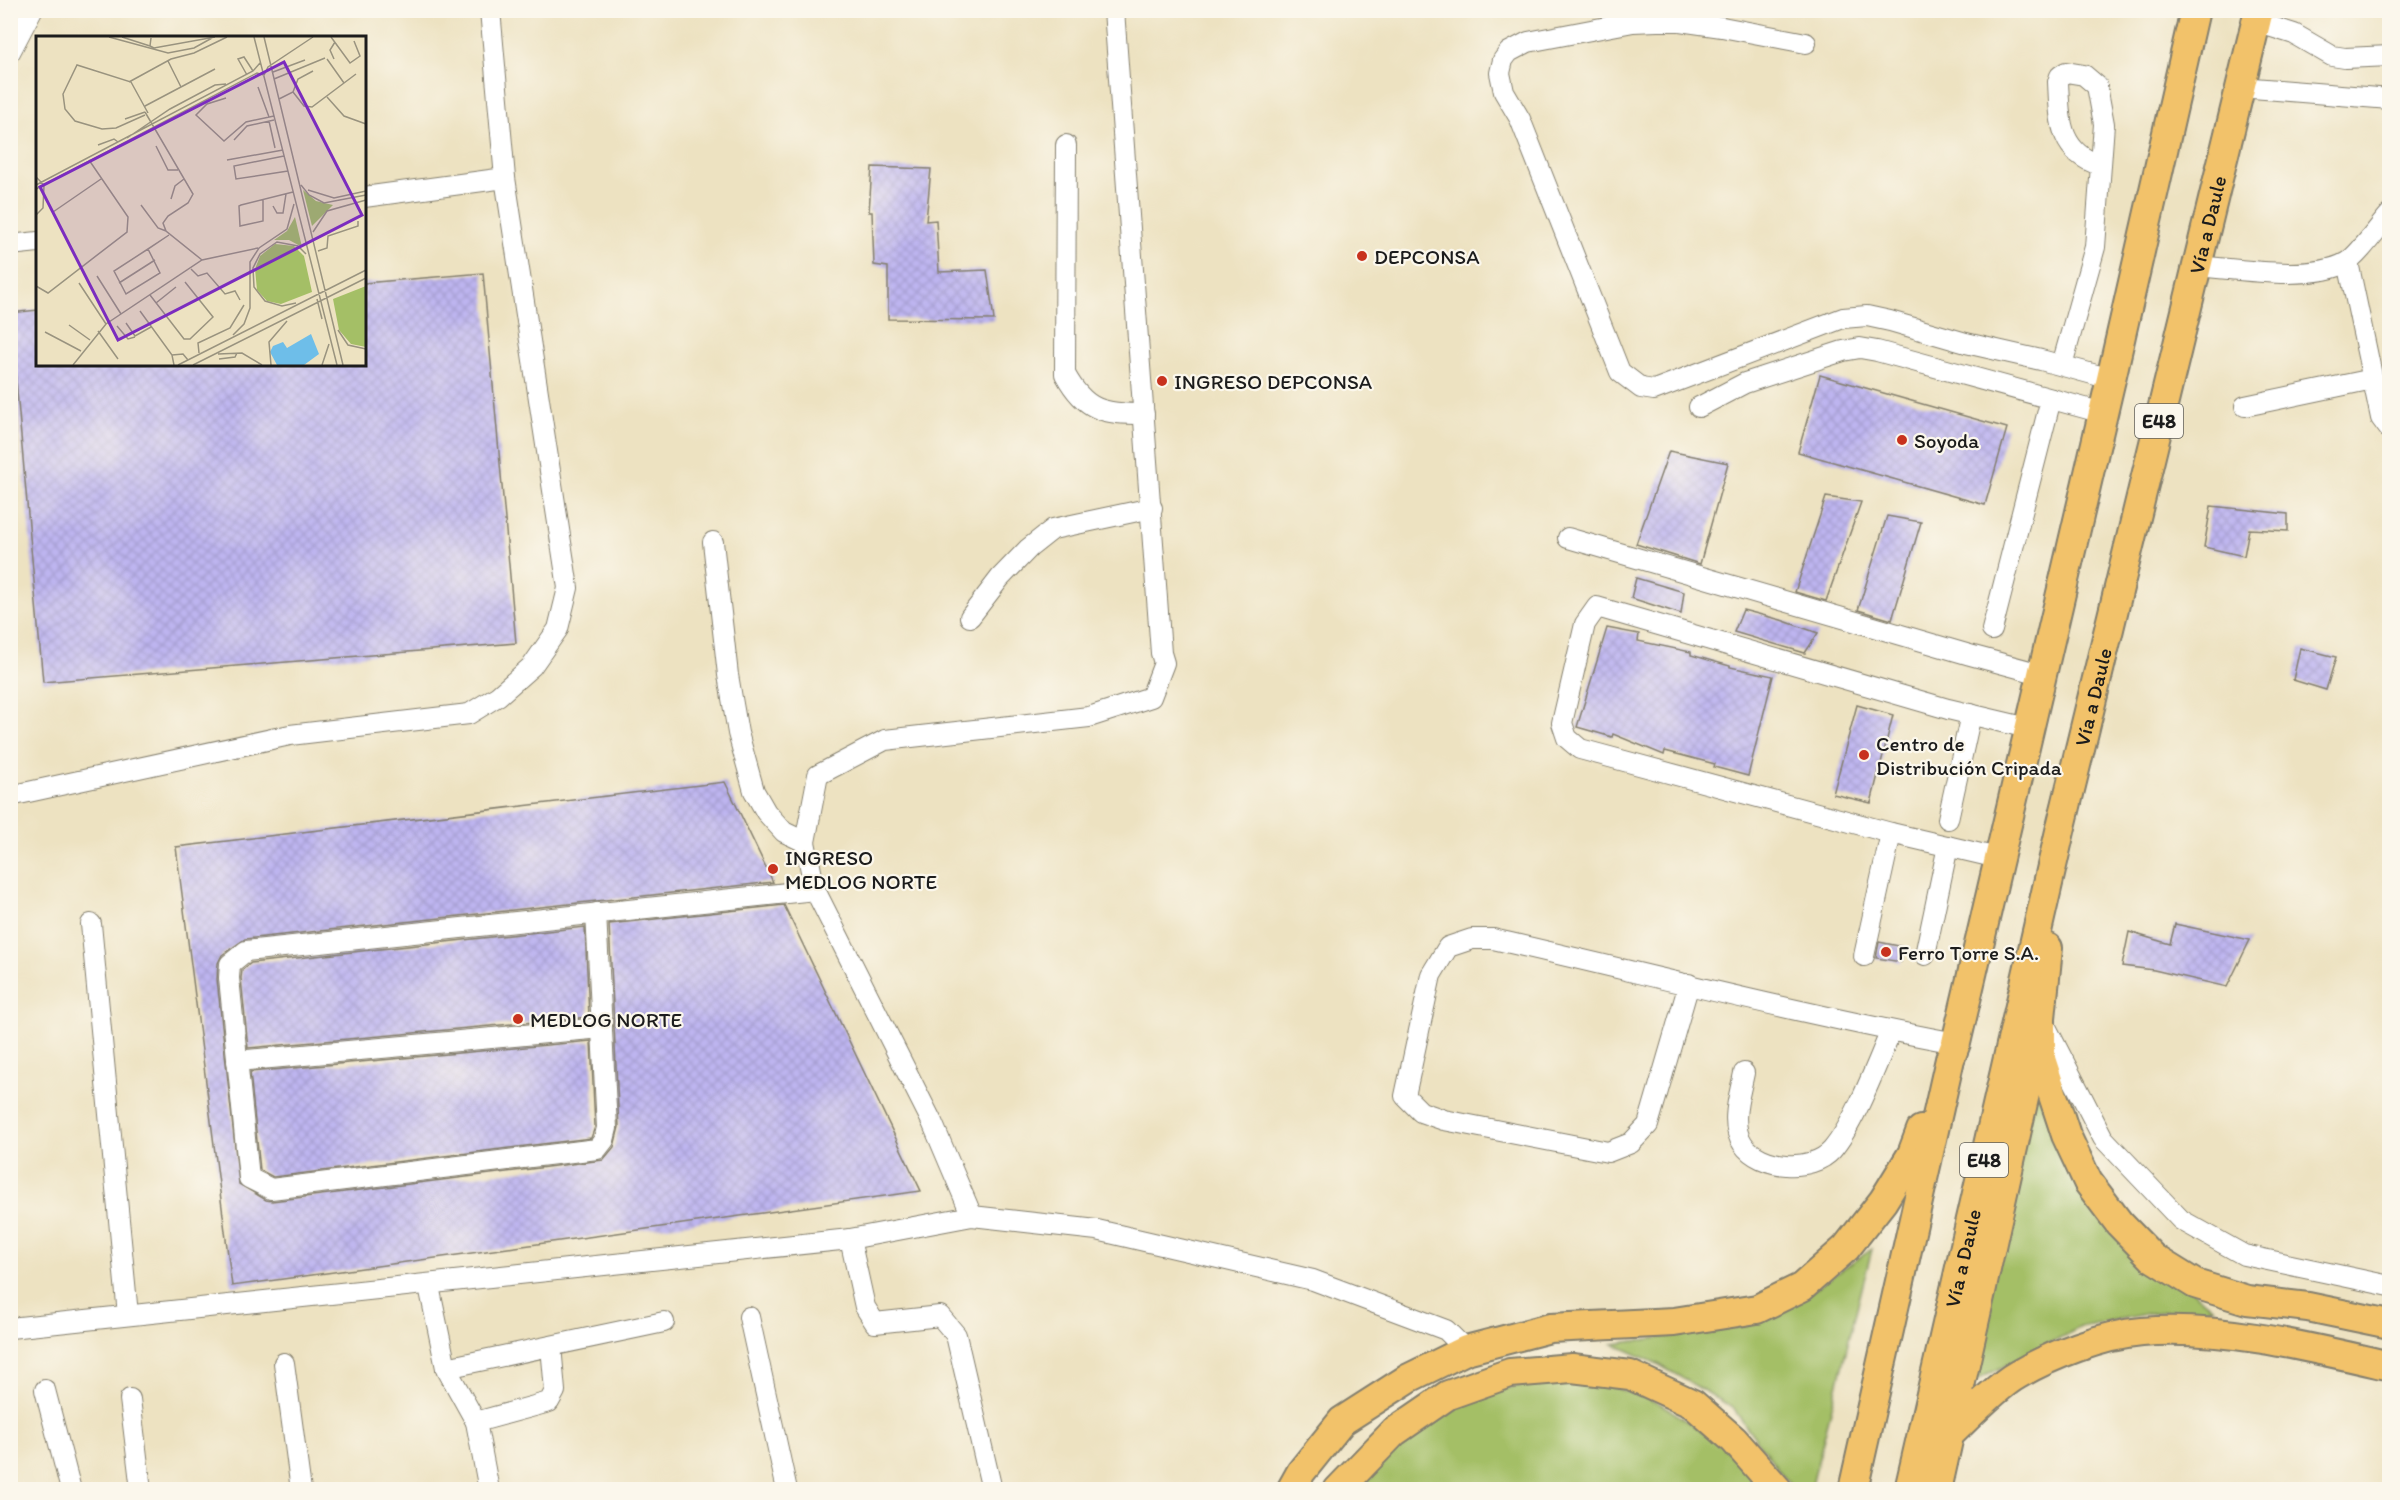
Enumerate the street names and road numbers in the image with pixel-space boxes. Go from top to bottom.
street label: Vía a Daule [2183,173,2231,276]
road number: E48 [2135,404,2183,438]
street label: Vía a Daule [2069,645,2116,749]
road number: E48 [1960,1143,2008,1177]
street label: Vía a Daule [1939,1206,1986,1310]

